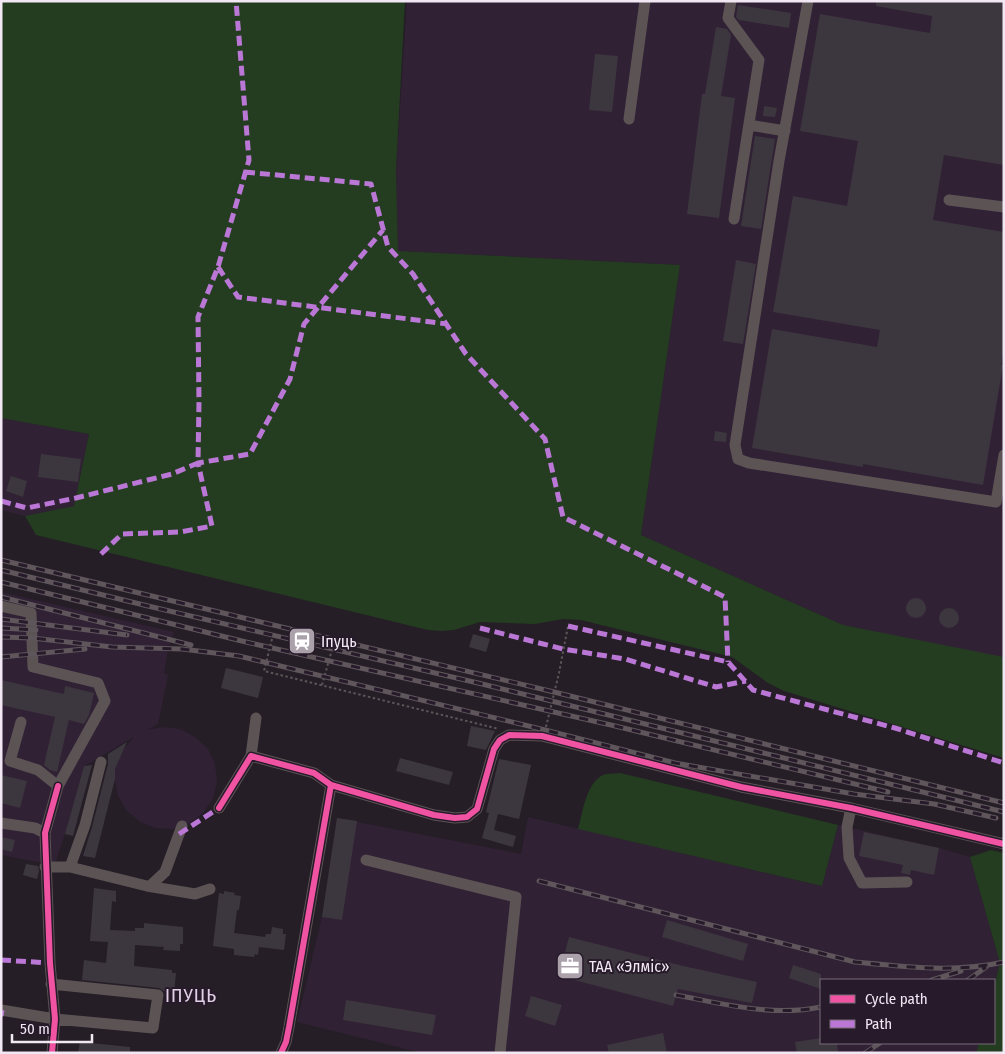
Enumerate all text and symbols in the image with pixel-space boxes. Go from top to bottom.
station icon: Іпуць [287,626,317,656]
place label: Іпуць [321,632,357,651]
office icon: ТАА «Элміс» [555,951,585,981]
place label: ТАА «Элміс» [589,957,670,976]
legend [820,979,995,1044]
district label: ІПУЦЬ [165,984,217,1007]
text: Cycle path [865,990,928,1008]
scale bar [12,1012,92,1044]
text: Path [865,1015,892,1033]
text: 50 m [20,1020,50,1038]

